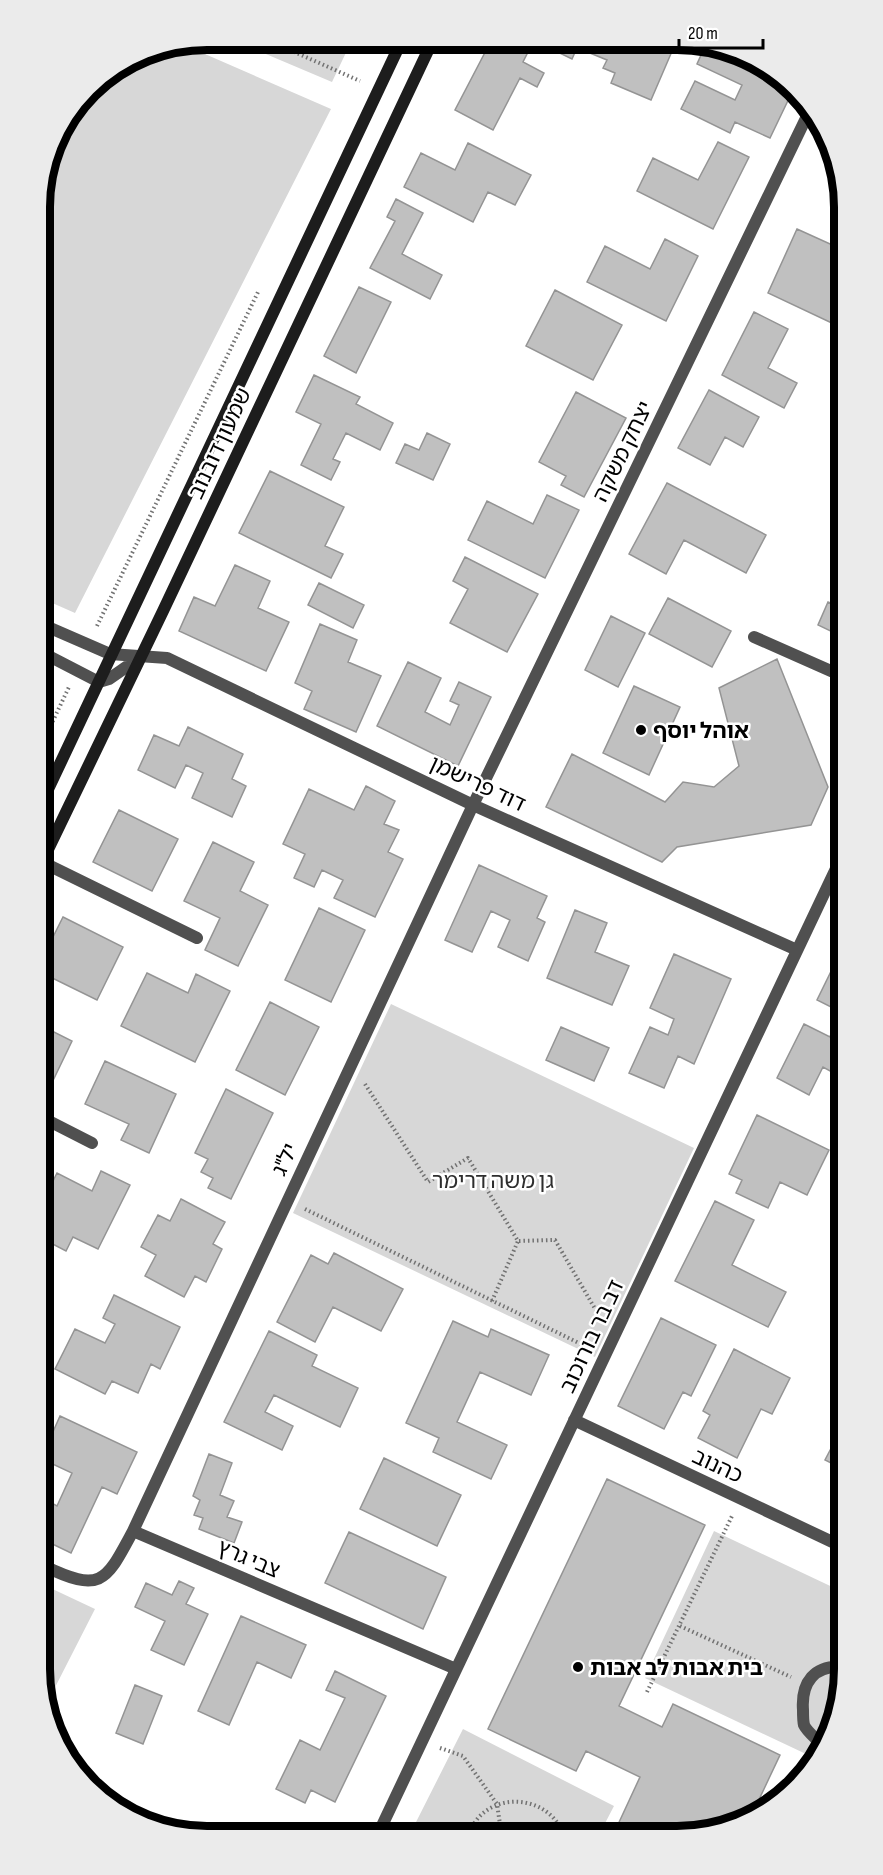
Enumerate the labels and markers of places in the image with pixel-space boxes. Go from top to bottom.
place label: אוהל יוסף [653,718,749,745]
marker: אוהל יוסף [634,723,648,737]
place label: בית אבות לב אבות [590,1655,763,1682]
marker: בית אבות לב אבות [571,1660,585,1674]

